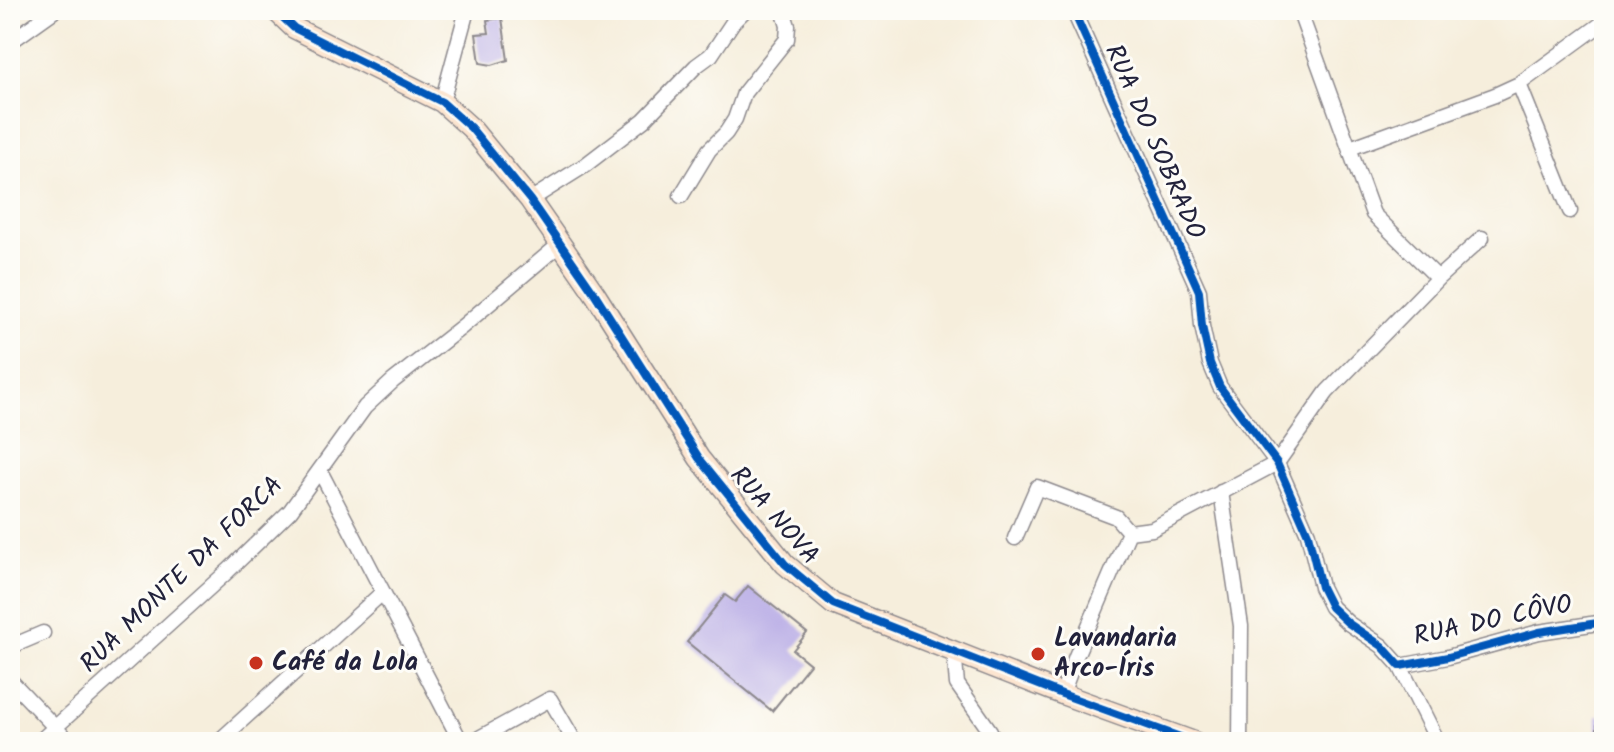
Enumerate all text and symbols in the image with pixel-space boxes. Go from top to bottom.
street label: RUA DO SOBRADO [1092,37,1216,247]
street label: RUA NOVA [719,457,829,575]
street label: RUA MONTE DA FORCA [70,466,294,684]
street label: RUA DO CÔVO [1410,584,1576,658]
place label: Lavandaria Arco-Íris [1054,618,1177,690]
place label: Café da Lola [272,642,418,684]
marker: Lavandaria Arco-Íris [1029,645,1047,663]
marker: Café da Lola [247,654,265,672]

